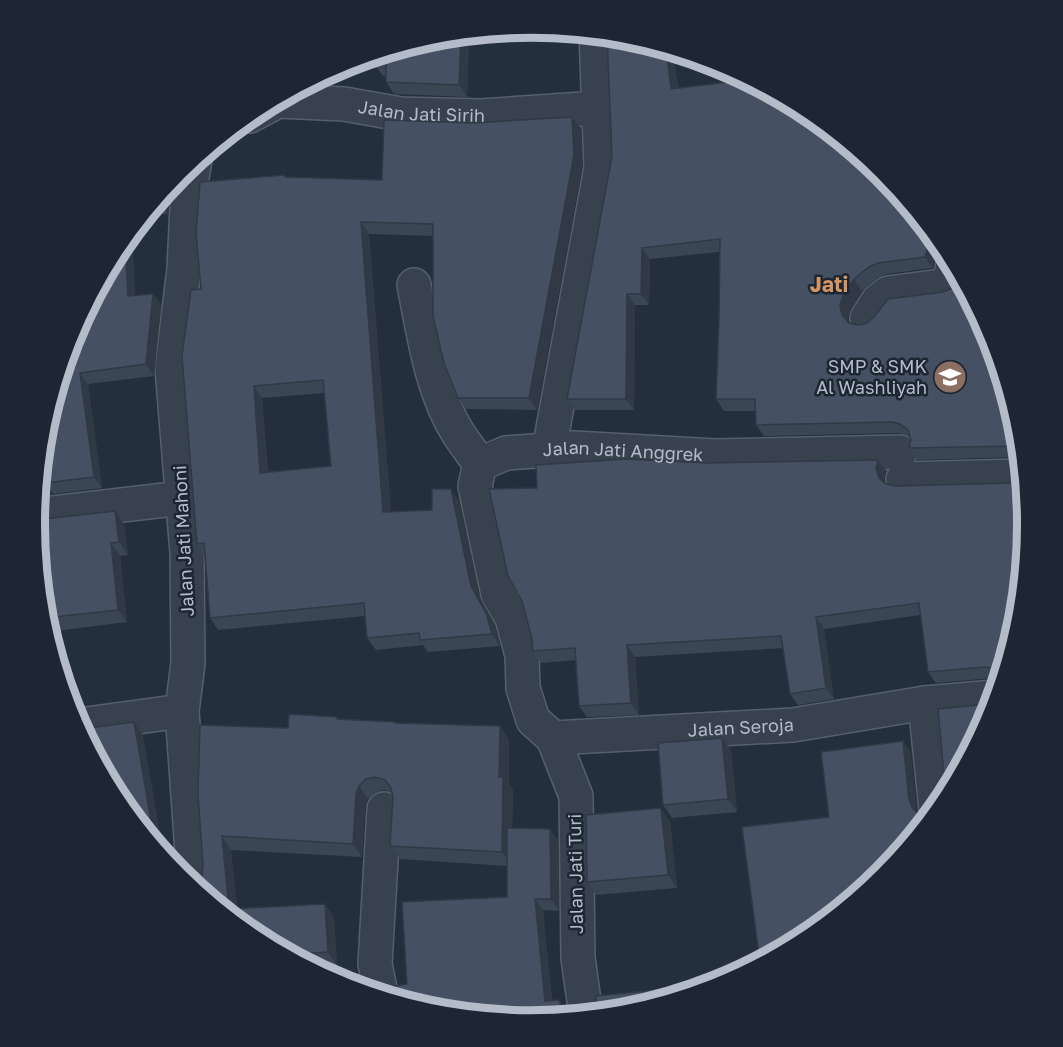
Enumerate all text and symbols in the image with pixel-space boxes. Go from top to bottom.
street label: Jalan Jati Sirih [356,95,485,126]
district label: Jati [810,271,848,297]
place label: SMP & SMK Al Washliyah [816,355,927,398]
school or university icon: SMP & SMK Al Washliyah [932,359,968,395]
street label: Jalan Jati Anggrek [542,436,704,465]
street label: Jalan Jati Mahoni [168,465,198,617]
street label: Jalan Seroja [687,713,794,741]
street label: Jalan Jati Turi [563,814,587,934]

